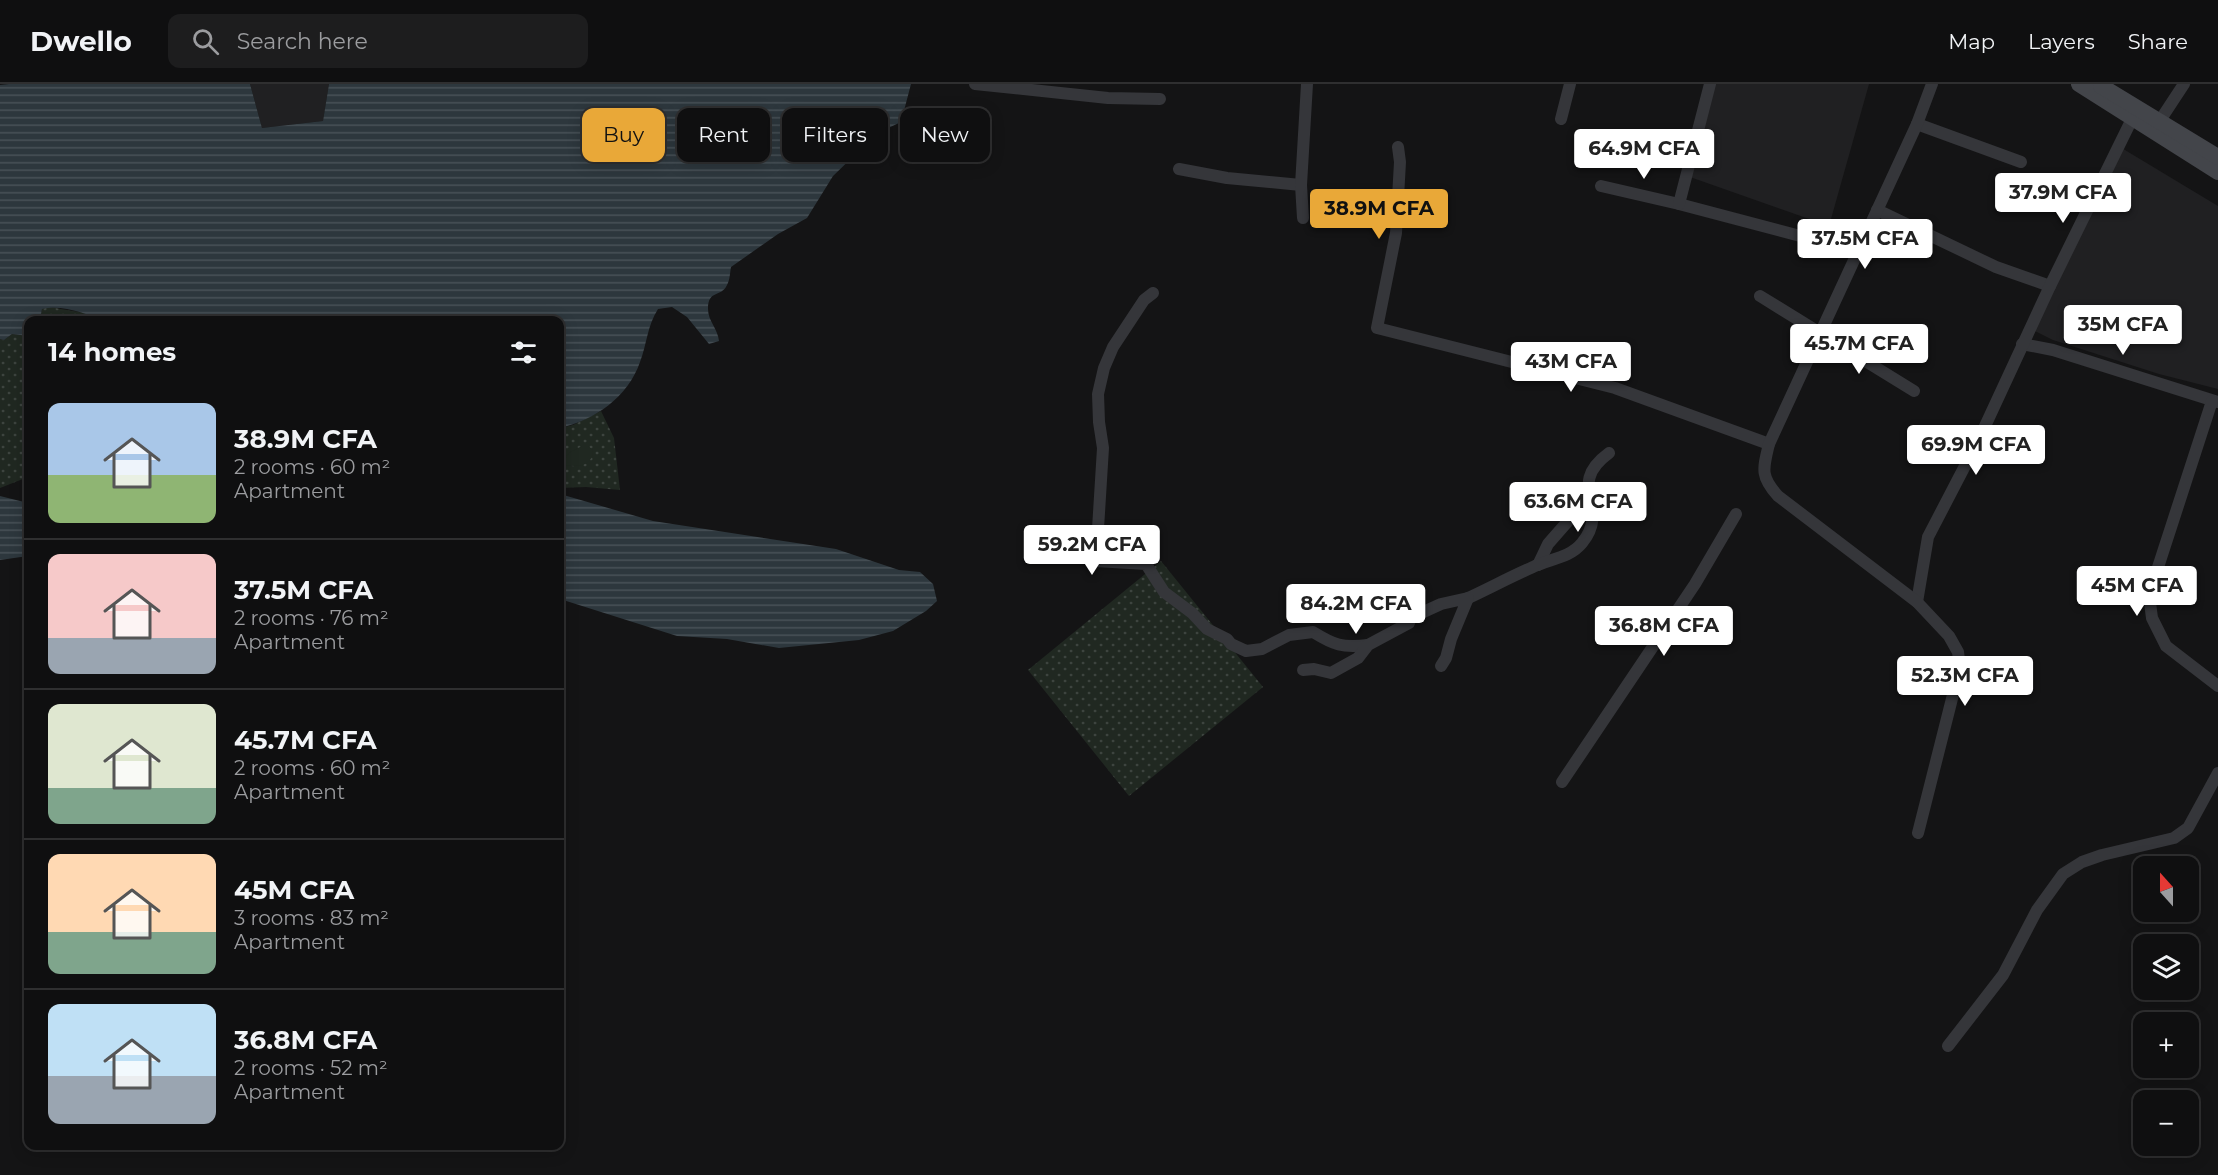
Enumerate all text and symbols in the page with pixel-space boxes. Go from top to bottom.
search box [168,14,588,68]
text: Dwello [30,24,132,58]
icon: search [189,25,222,58]
text: Search here [237,28,368,55]
text: Map [1948,29,1995,54]
text: Layers [2028,29,2095,54]
text: Share [2128,29,2188,54]
chip: Buy [582,108,665,162]
chip: Rent [677,108,770,162]
chip: Filters [782,108,888,162]
chip: New [900,108,990,162]
pin: 64.9M CFA [1575,129,1713,180]
text: 64.9M CFA [1588,136,1700,160]
pin: 37.9M CFA [1994,173,2132,224]
text: 37.9M CFA [2009,180,2117,204]
pin: 38.9M CFA [1310,189,1448,240]
text: 38.9M CFA [1324,196,1434,220]
pin: 37.5M CFA [1796,219,1934,270]
text: 37.5M CFA [1811,226,1919,250]
pin: 35M CFA [2068,305,2178,356]
text: 35M CFA [2078,312,2168,336]
pin: 45.7M CFA [1790,324,1928,375]
text: 45.7M CFA [1804,331,1914,355]
text: 14 homes [48,336,176,368]
icon: filters [507,336,540,369]
pin: 43M CFA [1516,342,1626,393]
text: 43M CFA [1525,349,1617,373]
text: 38.9M CFA [234,423,377,455]
pin: 69.9M CFA [1907,425,2045,476]
icon: home [96,427,168,499]
text: 69.9M CFA [1921,432,2031,456]
text: 2 rooms · 60 m² [234,455,390,479]
text: Apartment [234,479,345,503]
pin: 63.6M CFA [1509,482,1647,533]
text: 63.6M CFA [1523,489,1633,513]
pin: 59.2M CFA [1023,525,1161,576]
text: 59.2M CFA [1038,532,1146,556]
pin: 45M CFA [2082,566,2192,617]
text: 45M CFA [2091,573,2183,597]
text: 37.5M CFA [234,574,373,606]
icon: home [96,578,168,650]
pin: 84.2M CFA [1287,584,1425,635]
text: 84.2M CFA [1300,591,1412,615]
text: 2 rooms · 76 m² [234,606,389,630]
pin: 36.8M CFA [1595,606,1733,657]
text: 36.8M CFA [1609,613,1719,637]
text: Apartment [234,630,345,654]
pin: 52.3M CFA [1896,656,2034,707]
text: 52.3M CFA [1911,663,2019,687]
text: 45.7M CFA [234,724,377,756]
icon: home [96,728,168,800]
text: 2 rooms · 60 m² [234,756,390,780]
text: Apartment [234,780,345,804]
north arrow [2133,856,2199,922]
map controls [2133,856,2199,1156]
text: 45M CFA [234,874,354,906]
icon: home [96,878,168,950]
text: 3 rooms · 83 m² [234,906,389,930]
text: Apartment [234,930,345,954]
button: layers [2133,934,2199,1000]
button: + [2133,1012,2199,1078]
text: 36.8M CFA [234,1024,377,1056]
icon: home [96,1028,168,1100]
text: 2 rooms · 52 m² [234,1056,388,1080]
text: Apartment [234,1080,345,1104]
button: − [2133,1090,2199,1156]

